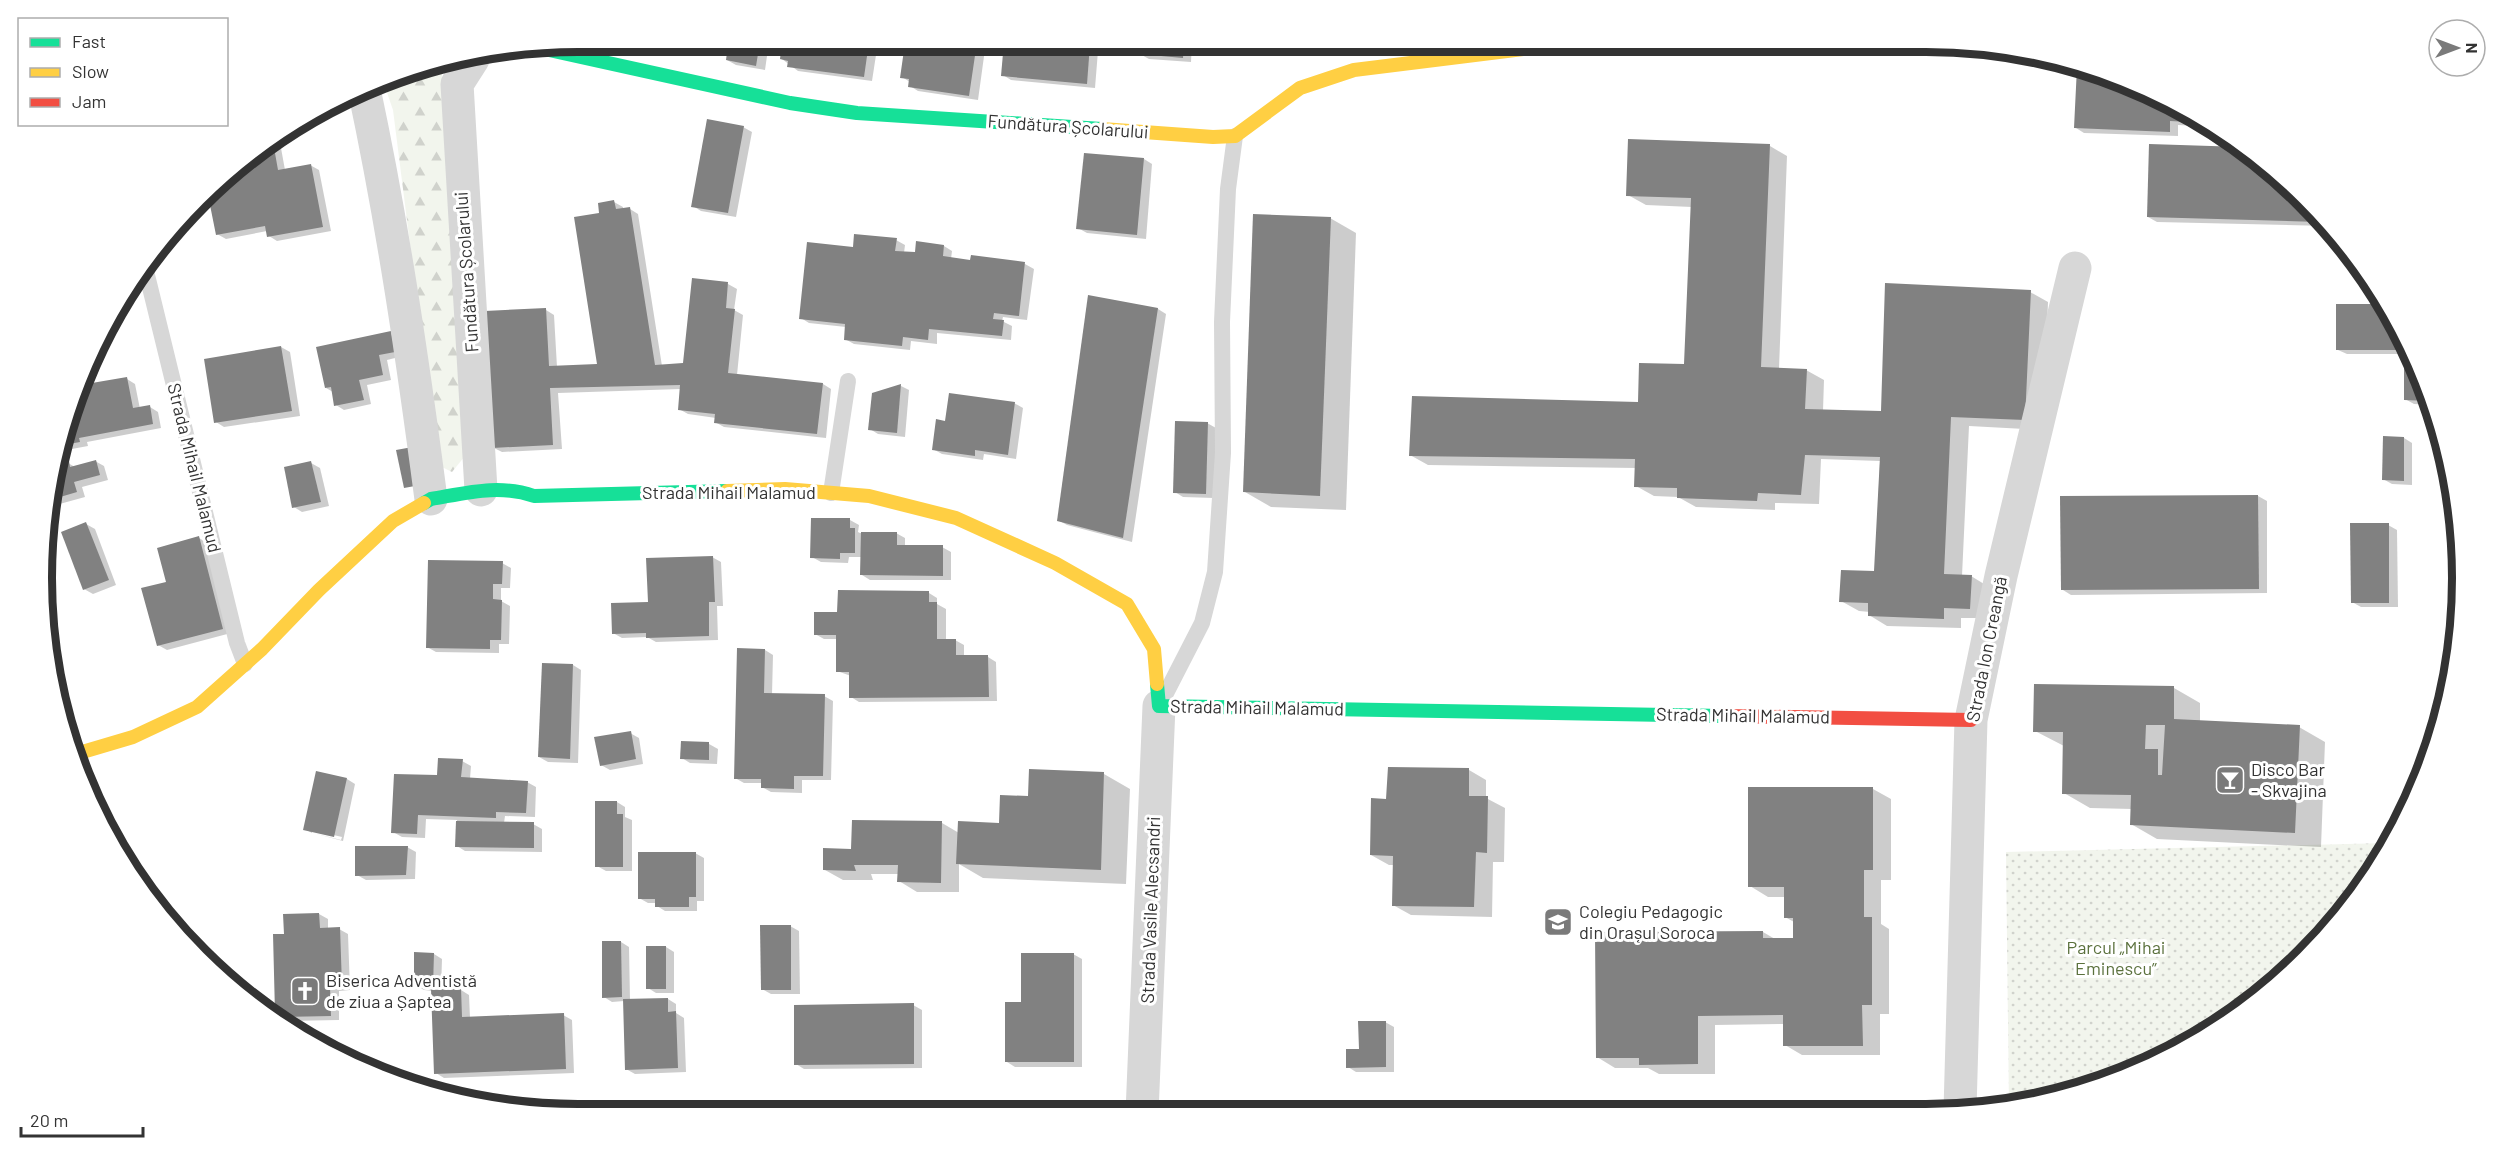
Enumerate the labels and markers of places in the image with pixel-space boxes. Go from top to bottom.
place label: Disco Bar - Skvajina [2251,758,2327,801]
bar icon: Disco Bar - Skvajina [2214,764,2246,796]
place label: Colegiu Pedagogic din Orașul Soroca [1579,900,1723,943]
school or university icon: Colegiu Pedagogic din Orașul Soroca [1542,906,1574,938]
place label: Biserica Adventistă de ziua a Șaptea [326,969,477,1012]
church icon: Biserica Adventistă de ziua a Șaptea [289,975,321,1007]

